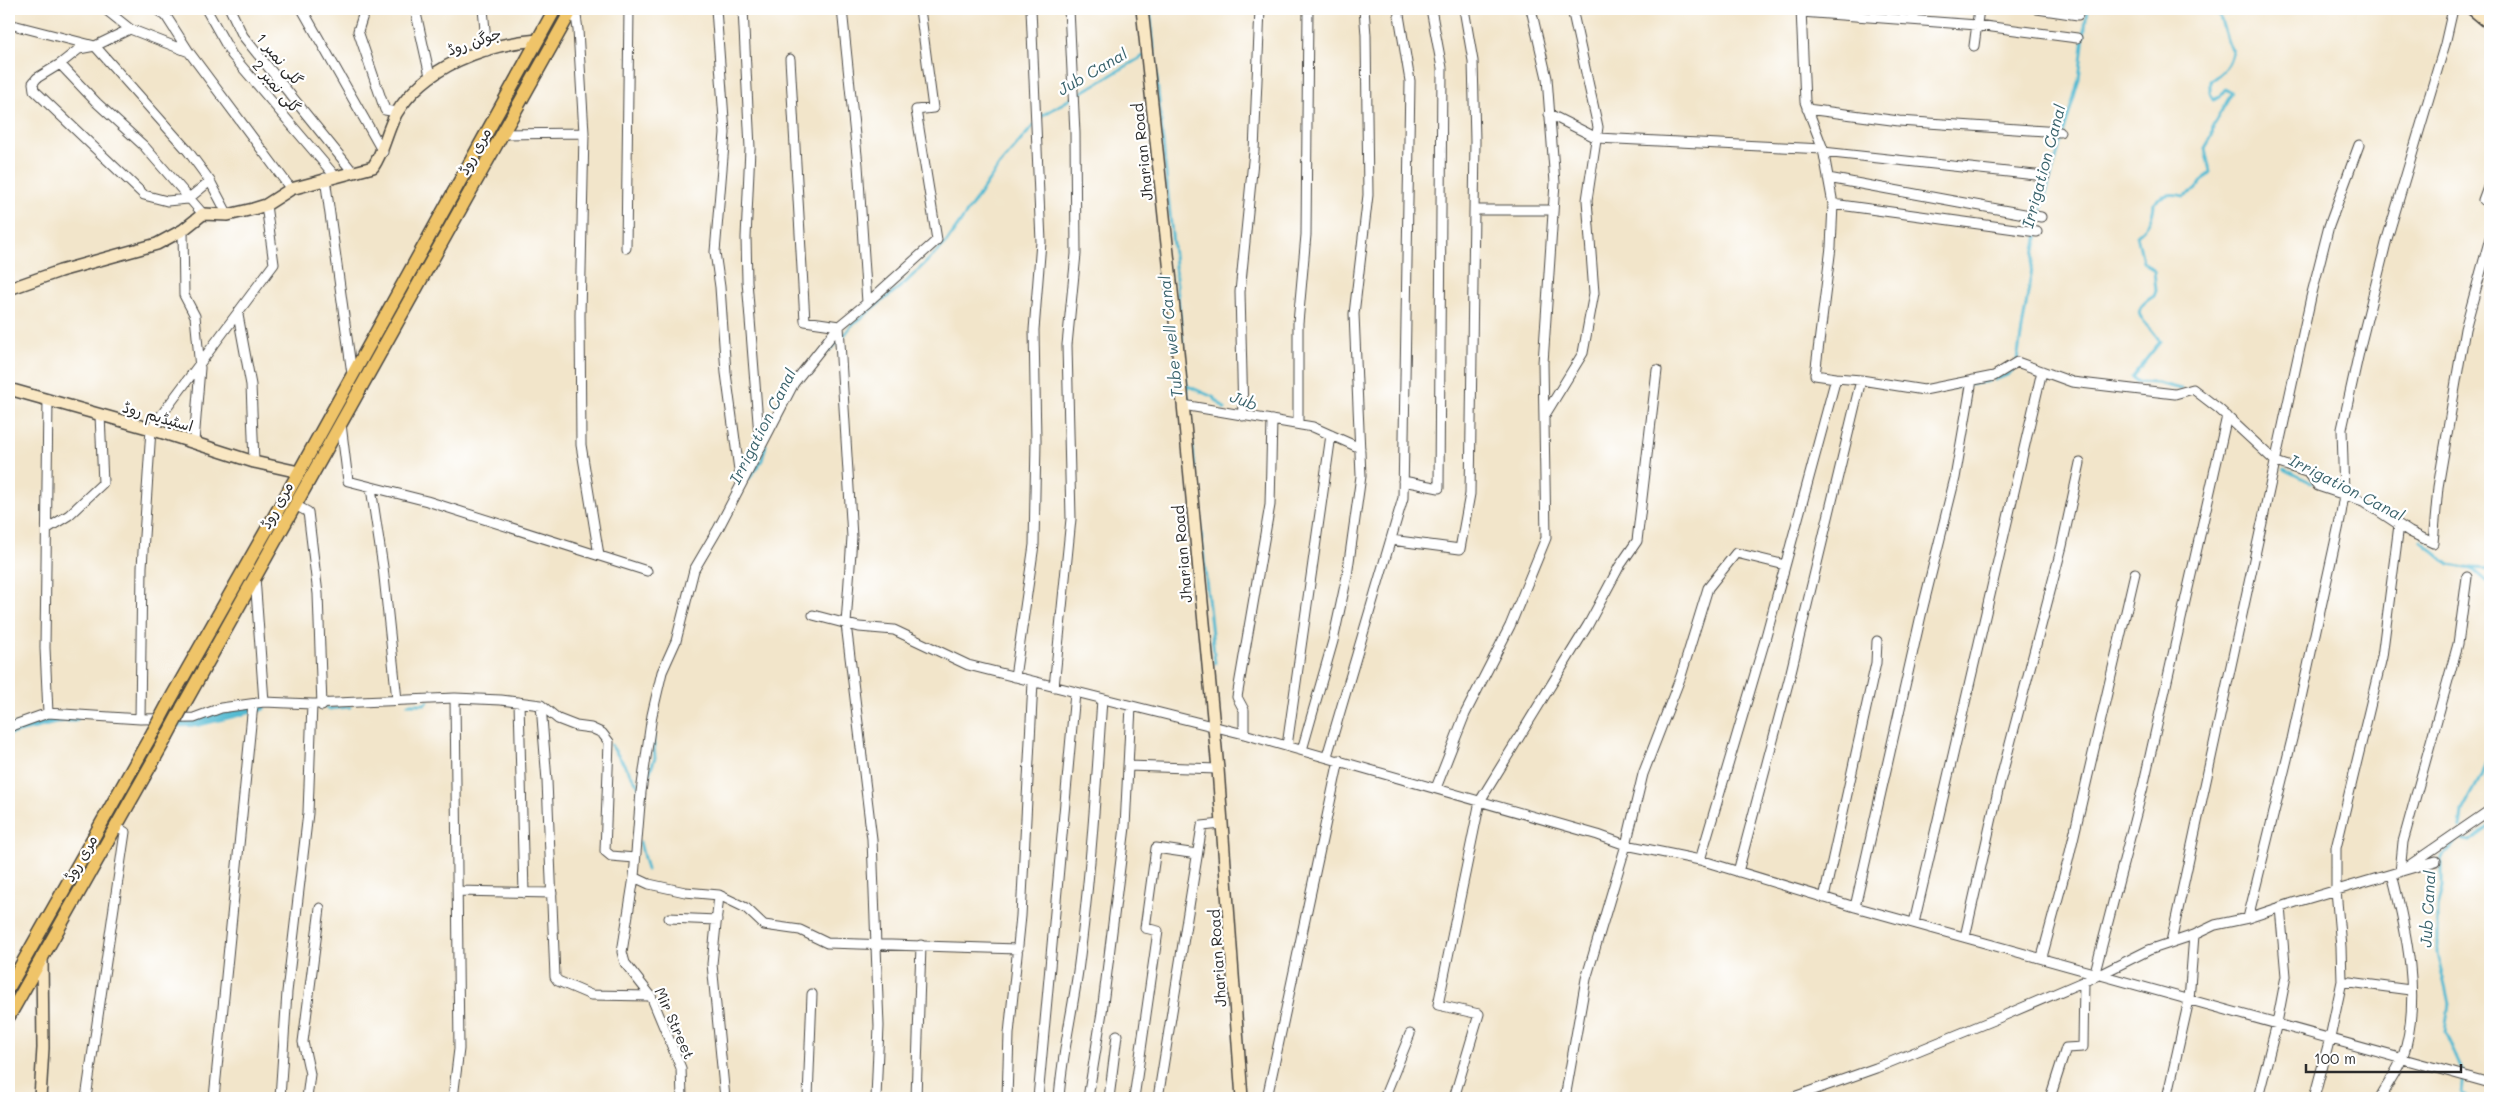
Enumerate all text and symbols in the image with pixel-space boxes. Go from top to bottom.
street label: جوگن روڈ [444,22,504,60]
street label: گلی نمبر 1 [251,29,308,90]
water label: Jub Canal [1053,43,1131,99]
street label: گلی نمبر 2 [248,55,306,117]
street label: Jharian Road [1127,102,1157,202]
water label: Irrigation Canal [2016,102,2070,230]
street label: مری روڈ [453,124,495,178]
water label: Tube well Canal [1153,275,1187,399]
water label: Irrigation Canal [724,365,800,487]
water label: Jub [1227,385,1261,415]
street label: اسٹیڈیم روڈ [120,396,196,438]
water label: Irrigation Canal [2286,449,2408,525]
street label: مری روڈ [255,478,297,532]
street label: Jharian Road [1168,504,1196,604]
street label: مری روڈ [59,831,101,885]
water label: Jub Canal [2414,870,2440,948]
street label: Jharian Road [1204,908,1230,1008]
street label: Mir Street [650,984,700,1062]
scale bar [2306,1042,2462,1074]
text: 100 m [2314,1048,2356,1068]

